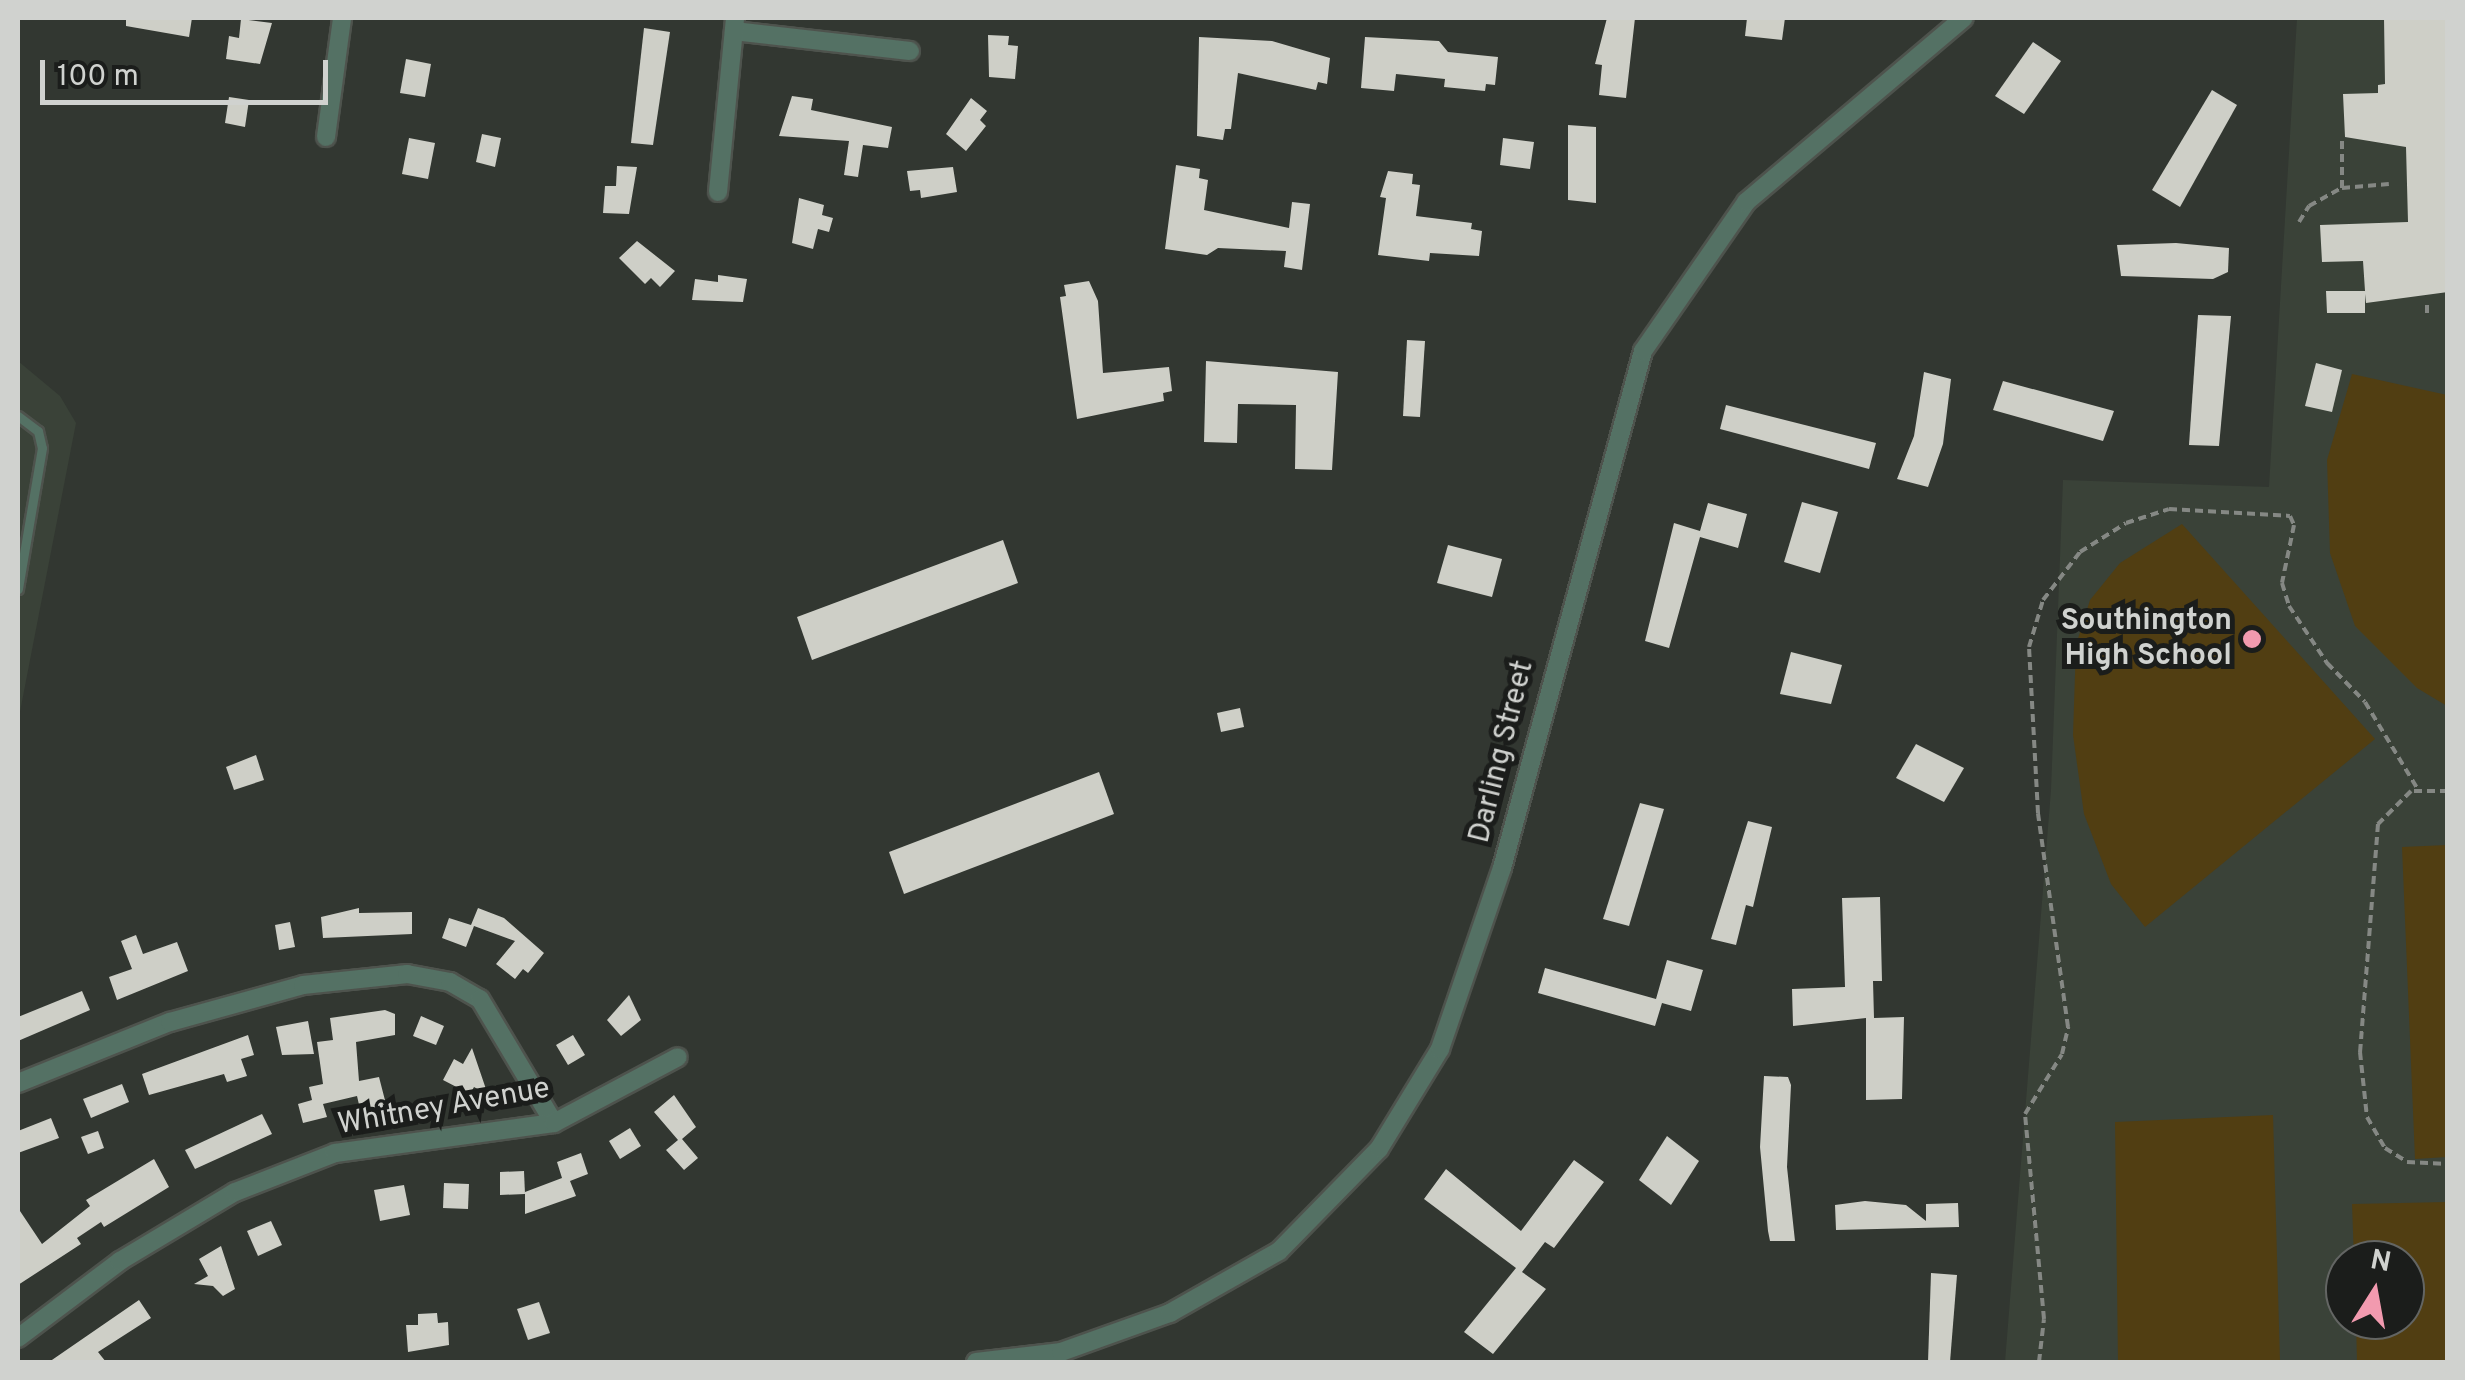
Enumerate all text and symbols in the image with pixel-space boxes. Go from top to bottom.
scale bar [45,40,332,102]
text: 100 m [57,59,139,96]
place label: Southington High School [2061,604,2232,674]
marker: Southington High School [2241,628,2263,650]
street label: Darling Street [1463,657,1543,847]
street label: Whitney Avenue [335,1072,553,1144]
north arrow [2325,1240,2425,1340]
text: N [2367,1243,2394,1282]

